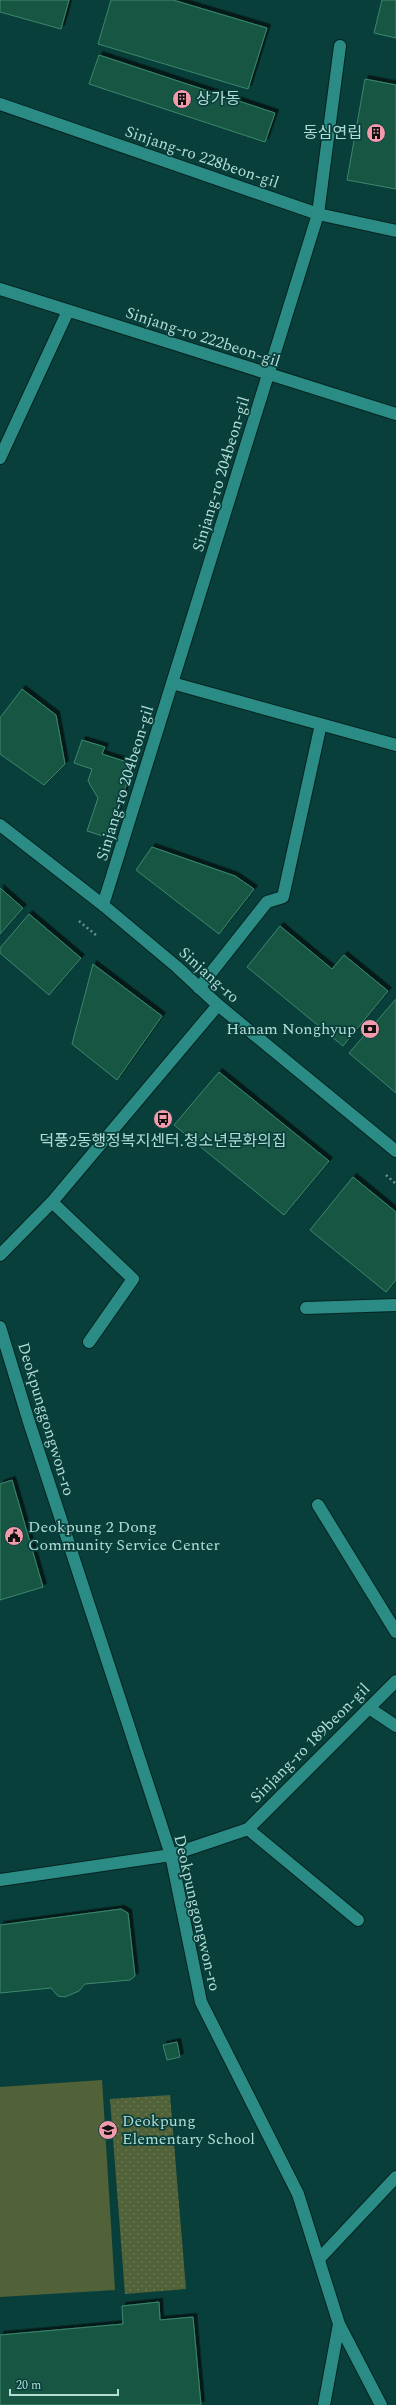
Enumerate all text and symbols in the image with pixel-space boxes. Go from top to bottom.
place label: 상가동 [196,87,240,111]
building icon: 상가동 [171,88,193,110]
street label: Sinjang-ro 228beon-gil [122,119,282,195]
place label: 동심연립 [303,121,362,145]
building icon: 동심연립 [365,122,387,144]
street label: Sinjang-ro 222beon-gil [122,301,284,373]
street label: Sinjang-ro 204beon-gil [186,393,256,555]
street label: Sinjang-ro 204beon-gil [90,702,160,864]
street label: Sinjang-ro [173,941,245,1009]
place label: Hanam Nonghyup [226,1017,356,1041]
bank icon: Hanam Nonghyup [359,1018,381,1040]
bus stop icon: 덕풍2동행정복지센터.청소년문화의집 [152,1108,174,1130]
place label: 덕풍2동행정복지센터.청소년문화의집 [39,1129,287,1153]
street label: Deokpunggongwon-ro [11,1339,81,1499]
place label: Deokpung 2 Dong Community Service Center [28,1515,220,1557]
public building icon: Deokpung 2 Dong Community Service Center [3,1525,25,1547]
street label: Sinjang-ro 189beon-gil [244,1677,376,1809]
street label: Deokpunggongwon-ro [167,1833,227,1993]
place label: Deokpung Elementary School [122,2109,255,2151]
school or university icon: Deokpung Elementary School [97,2119,119,2141]
scale bar [10,2371,118,2397]
text: 20 m [16,2376,41,2395]

